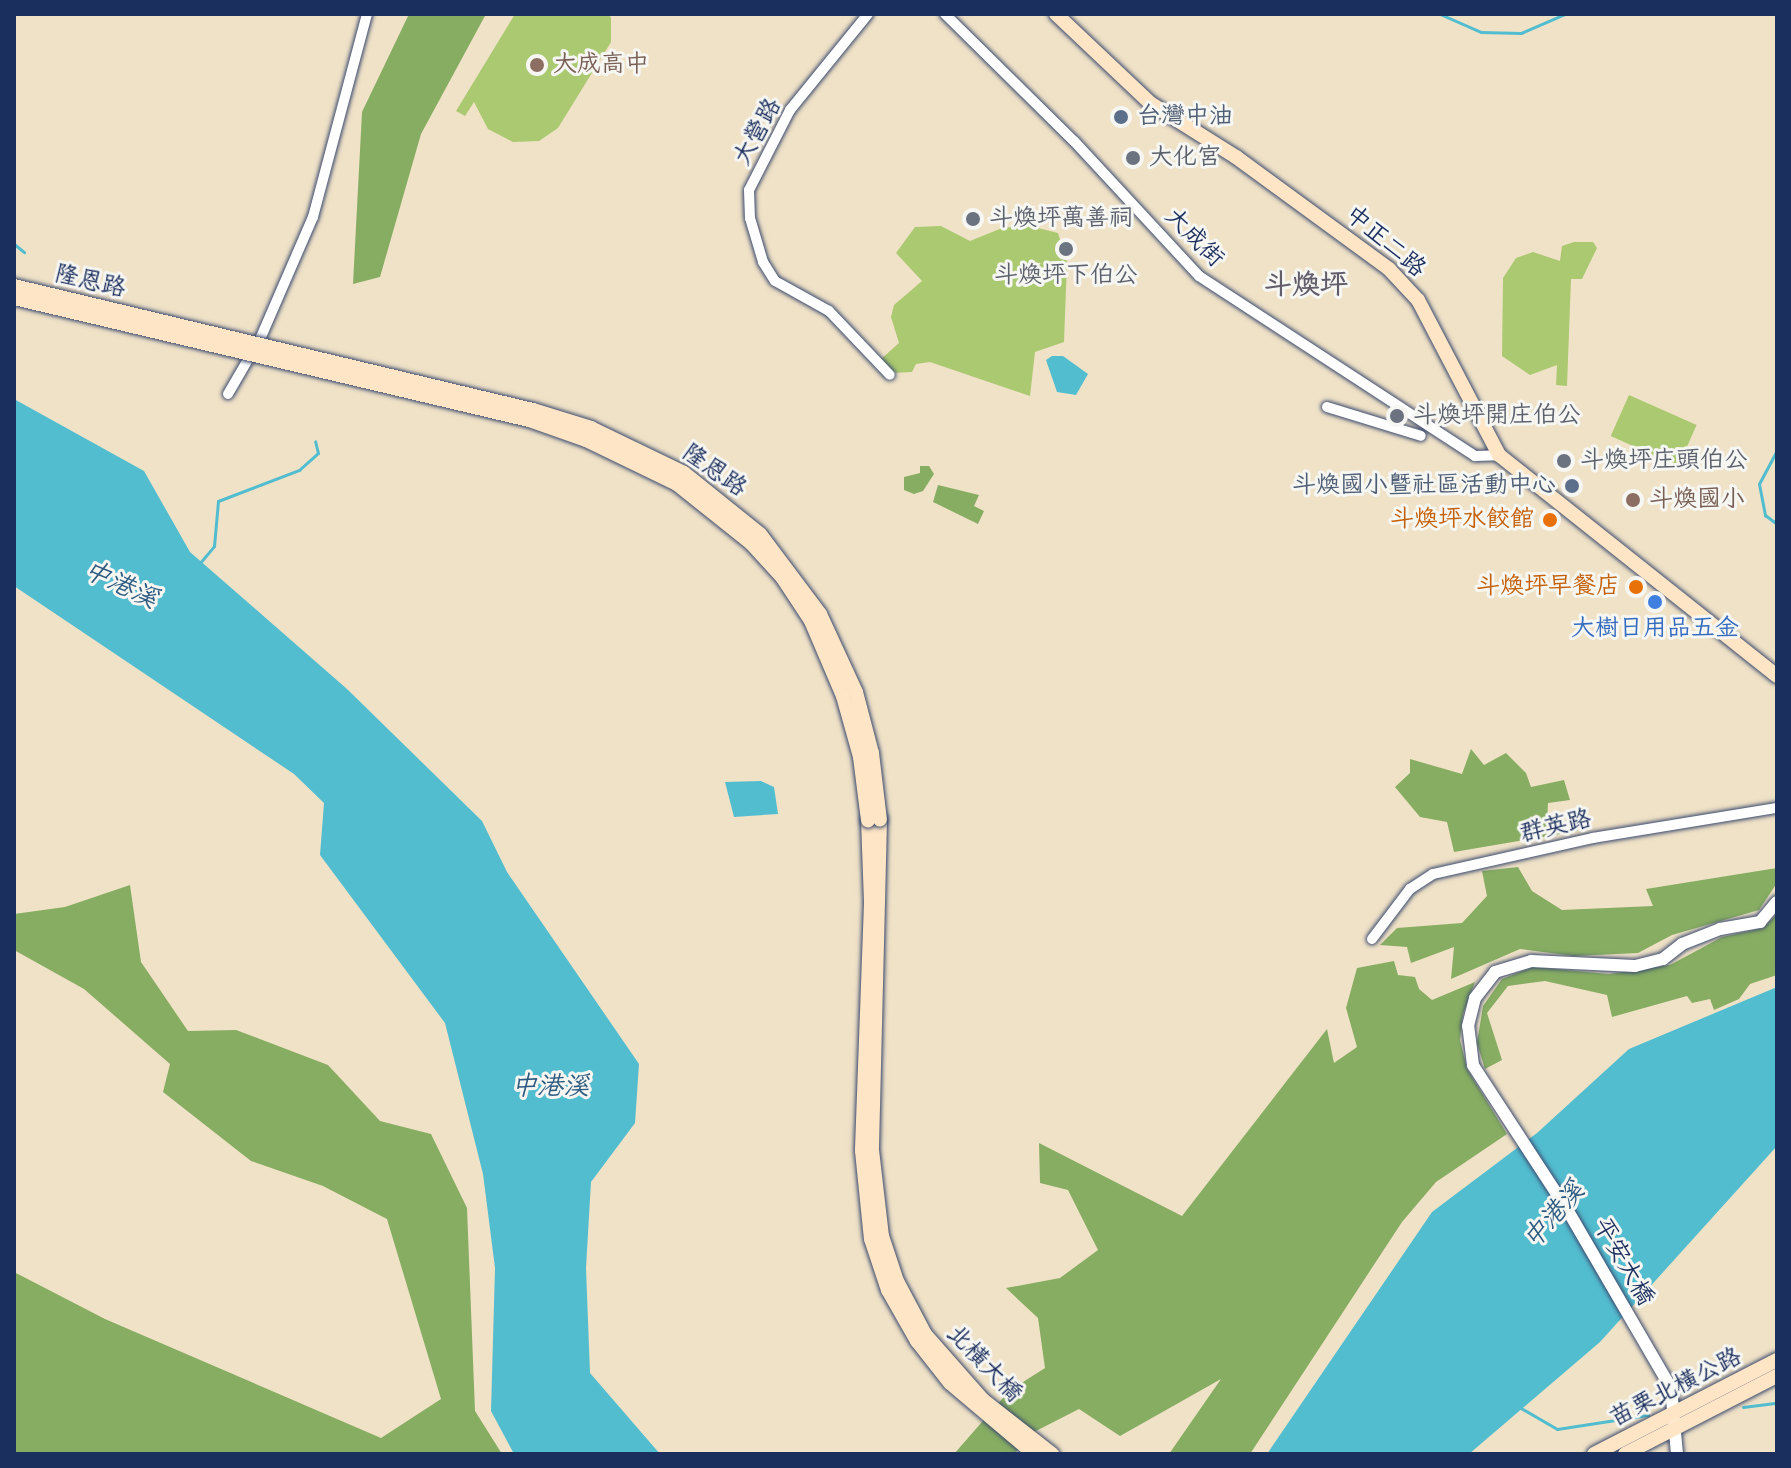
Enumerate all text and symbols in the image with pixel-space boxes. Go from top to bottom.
place label: 大成高中 [553,51,649,79]
marker: 大成高中 [528,56,546,74]
street label: 大營路 [728,94,788,170]
place label: 台灣中油 [1137,103,1233,131]
marker: 台灣中油 [1112,108,1130,126]
place label: 大化宮 [1149,144,1221,172]
marker: 大化宮 [1124,149,1142,167]
street label: 中正二路 [1339,200,1431,284]
street label: 大成街 [1158,202,1230,274]
place label: 斗煥坪萬善祠 [989,205,1133,233]
marker: 斗煥坪萬善祠 [964,210,982,228]
marker: 斗煥坪下伯公 [1057,240,1075,258]
street label: 隆恩路 [52,260,128,304]
place label: 斗煥坪下伯公 [994,262,1138,290]
district label: 斗煥坪 [1264,269,1348,303]
place label: 斗煥坪開庄伯公 [1413,402,1581,430]
marker: 斗煥坪開庄伯公 [1388,407,1406,425]
street label: 隆恩路 [676,439,752,503]
place label: 斗煥坪庄頭伯公 [1580,447,1748,475]
marker: 斗煥坪庄頭伯公 [1555,452,1573,470]
place label: 斗煥國小暨社區活動中心 [1292,472,1556,500]
marker: 斗煥國小暨社區活動中心 [1563,477,1581,495]
place label: 斗煥國小 [1649,486,1745,514]
marker: 斗煥國小 [1624,491,1642,509]
place label: 斗煥坪水餃館 [1390,506,1534,534]
marker: 斗煥坪水餃館 [1541,511,1559,529]
water label: 中港溪 [78,555,162,617]
place label: 斗煥坪早餐店 [1476,573,1620,601]
marker: 斗煥坪早餐店 [1627,578,1645,596]
marker: 大樹日用品五金 [1646,593,1664,611]
place label: 大樹日用品五金 [1571,615,1739,643]
street label: 群英路 [1518,805,1594,849]
water label: 中港溪 [511,1072,589,1104]
water label: 中港溪 [1518,1176,1592,1256]
street label: 平安大橋 [1587,1213,1659,1311]
street label: 北橫大橋 [940,1319,1028,1409]
street label: 苗栗北橫公路 [1605,1342,1747,1434]

